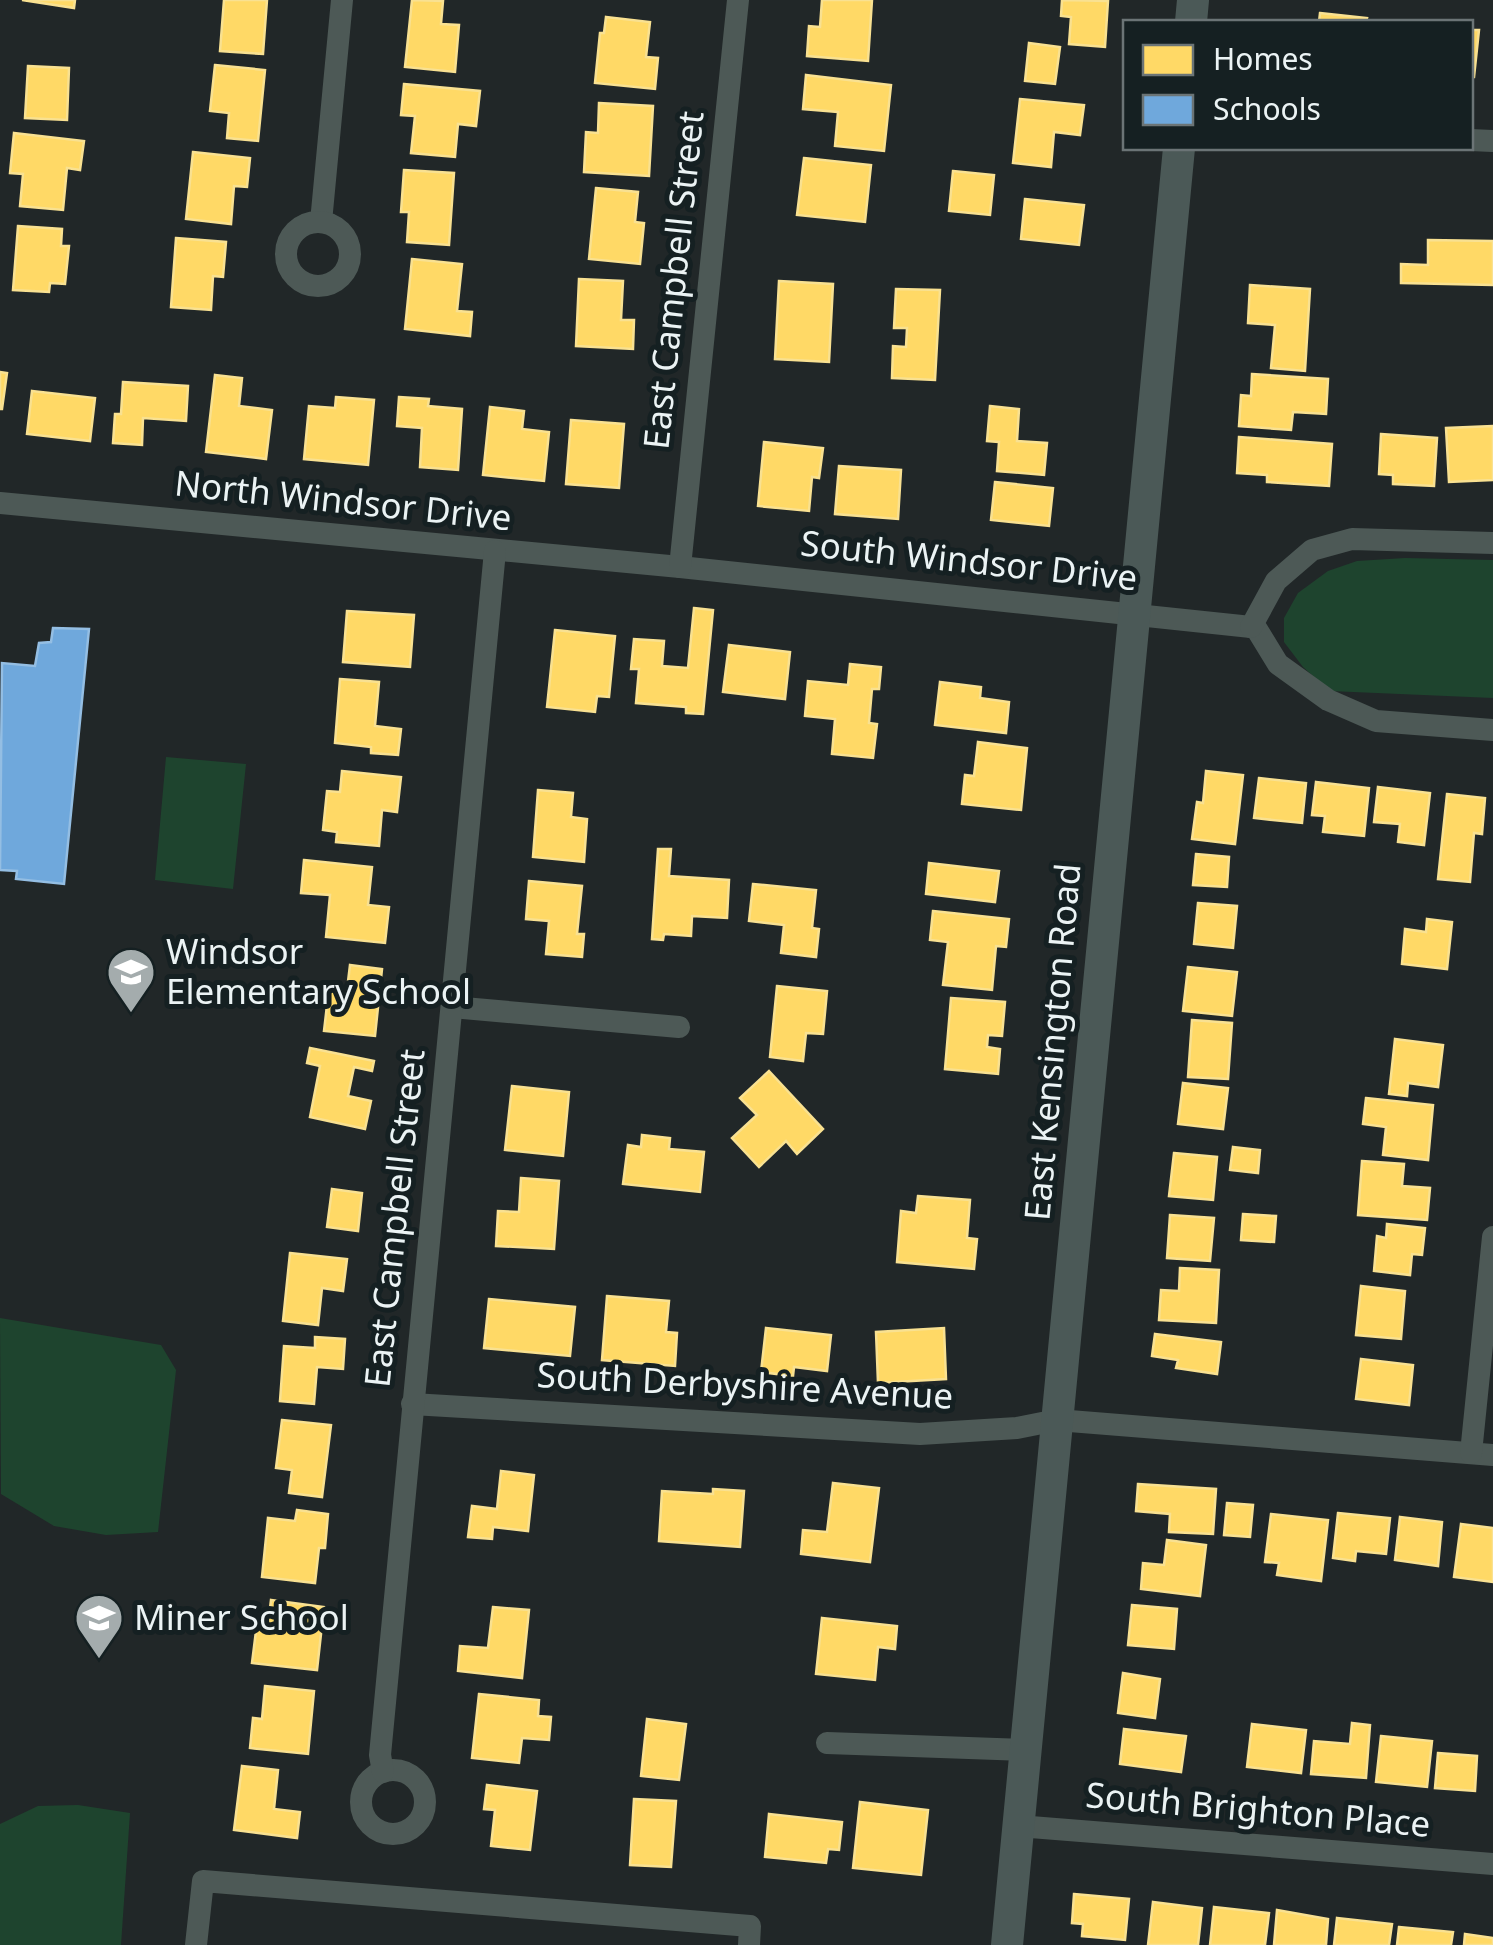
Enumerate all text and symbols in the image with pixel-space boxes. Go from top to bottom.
legend [1123,20,1473,150]
text: Homes [1213,38,1313,79]
text: Schools [1213,88,1321,129]
street label: East Campbell Street [631,108,714,451]
street label: North Windsor Drive [172,458,514,541]
street label: South Windsor Drive [799,518,1140,601]
street label: East Kensington Road [1012,861,1091,1222]
place label: Windsor Elementary School [166,927,471,1014]
school or university icon: Windsor Elementary School [105,946,157,1014]
street label: East Campbell Street [352,1046,435,1389]
street label: South Derbyshire Avenue [536,1350,954,1419]
school or university icon: Miner School [73,1592,125,1660]
place label: Miner School [134,1593,349,1640]
street label: South Brighton Place [1084,1770,1432,1847]

